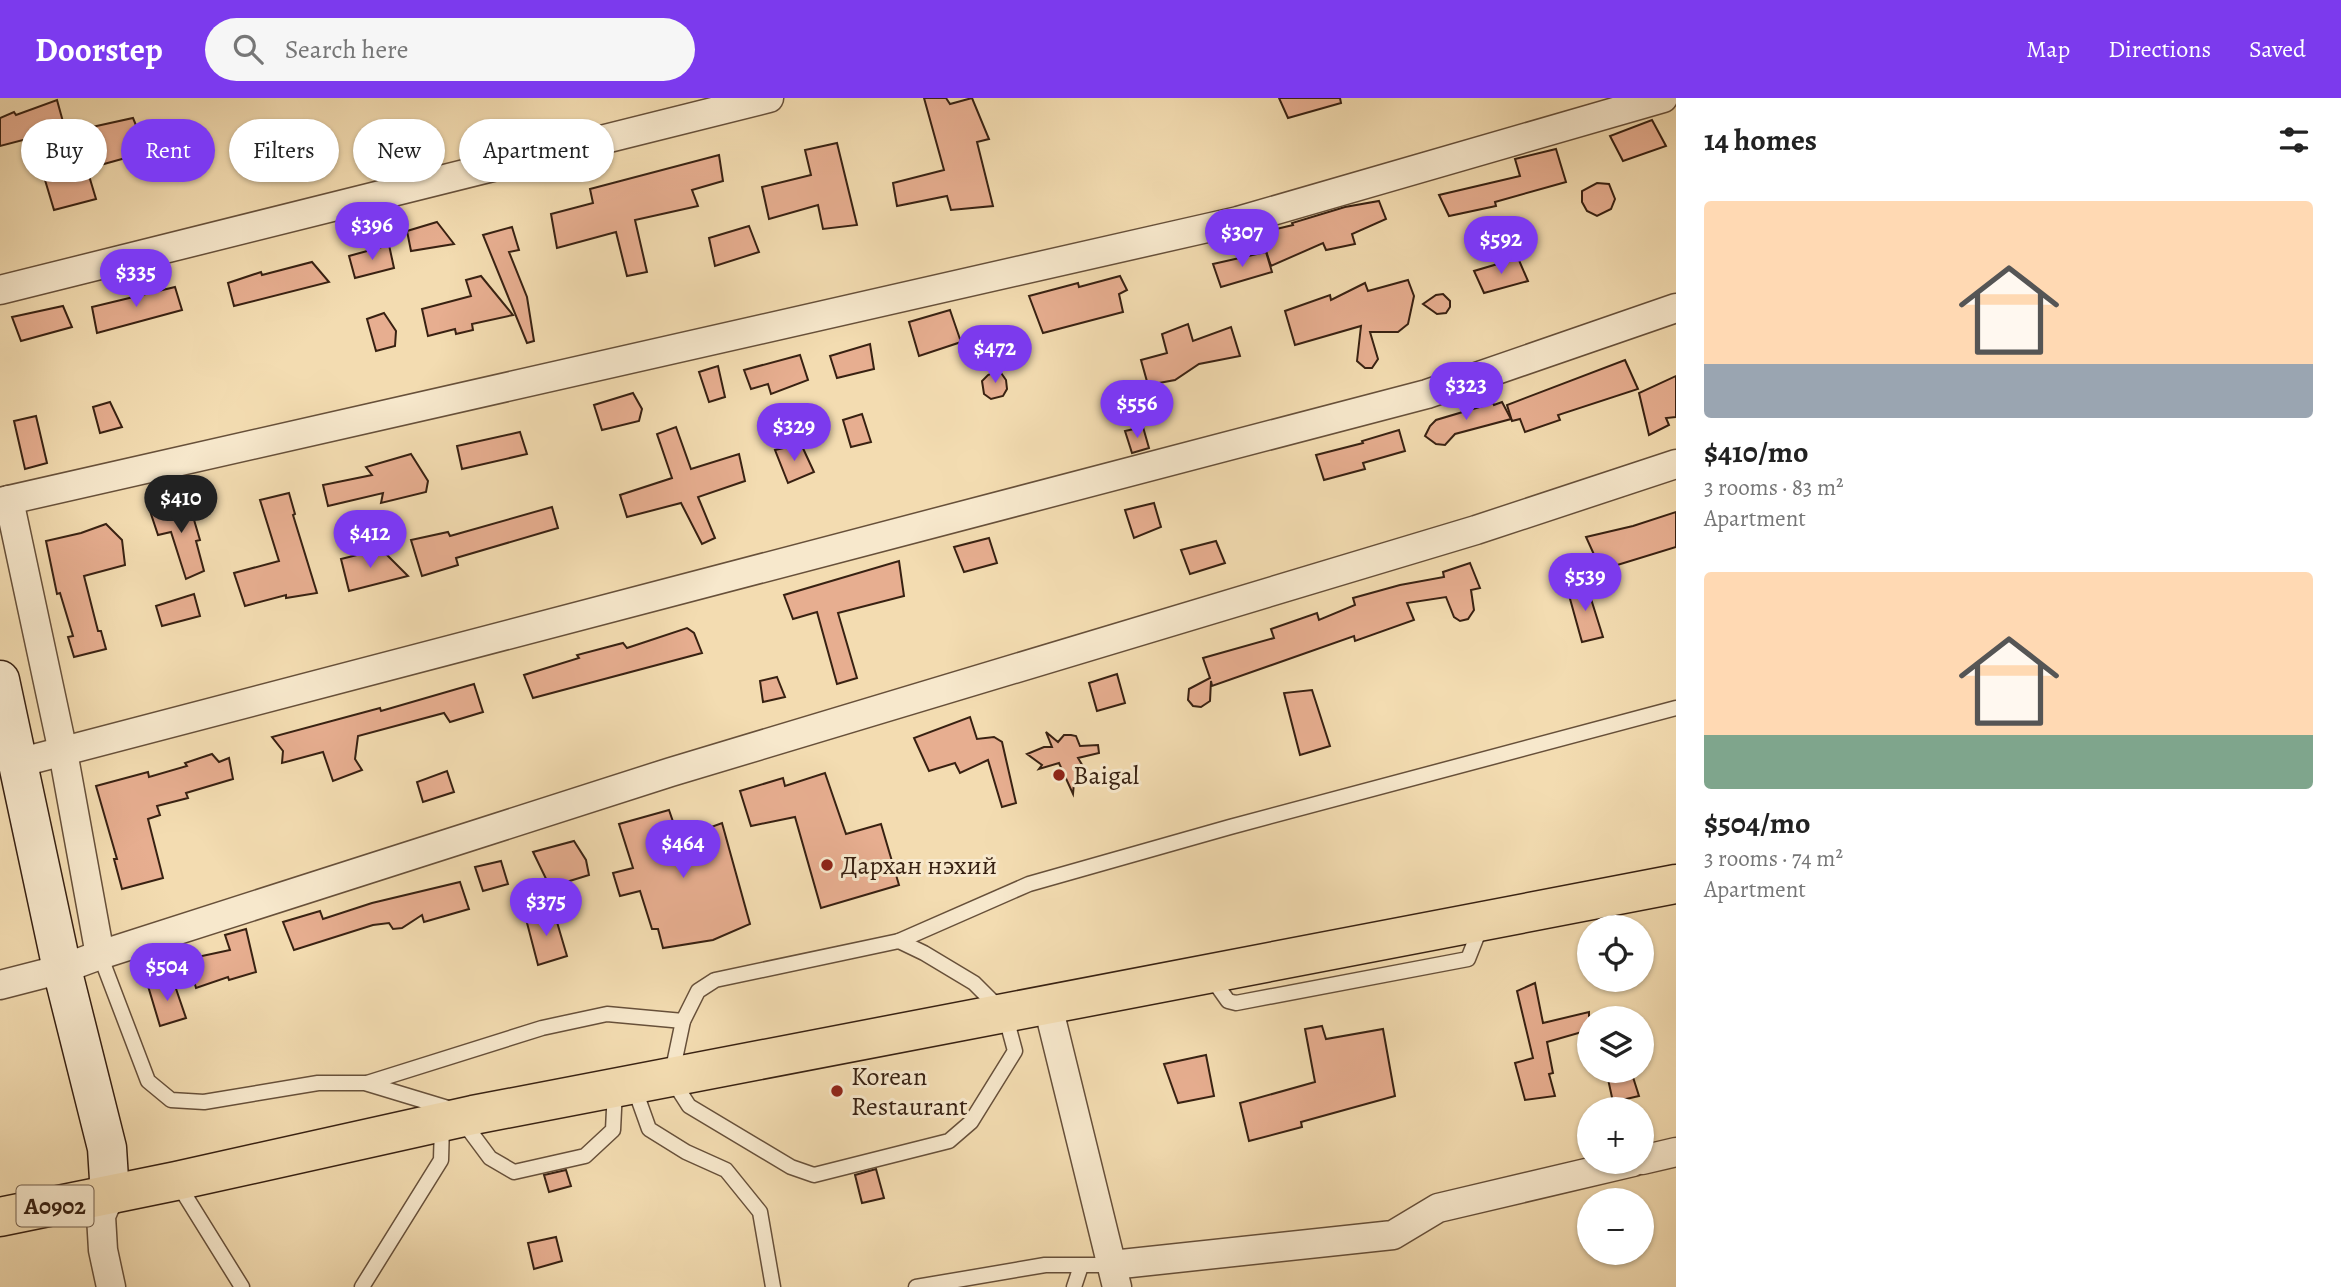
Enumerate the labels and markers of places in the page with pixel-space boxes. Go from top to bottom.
pin: $396 [331,202,413,262]
pin: $307 [1201,209,1283,269]
pin: $592 [1460,216,1542,276]
pin: $335 [95,250,177,309]
pin: $472 [954,326,1036,385]
pin: $323 [1425,362,1507,422]
pin: $556 [1096,380,1178,440]
pin: $329 [753,404,835,463]
pin: $410 [140,476,222,535]
pin: $412 [329,510,411,570]
pin: $539 [1544,554,1626,613]
place label: Baigal [1073,758,1139,793]
marker: Baigal [1051,767,1067,783]
pin: $464 [642,820,724,880]
place label: Дархан нэхий [841,848,997,883]
marker: Дархан нэхий [819,857,835,873]
pin: $375 [505,878,587,938]
pin: $504 [126,944,208,1003]
place label: Korean Restaurant [851,1059,968,1124]
marker: Korean Restaurant [829,1083,845,1099]

